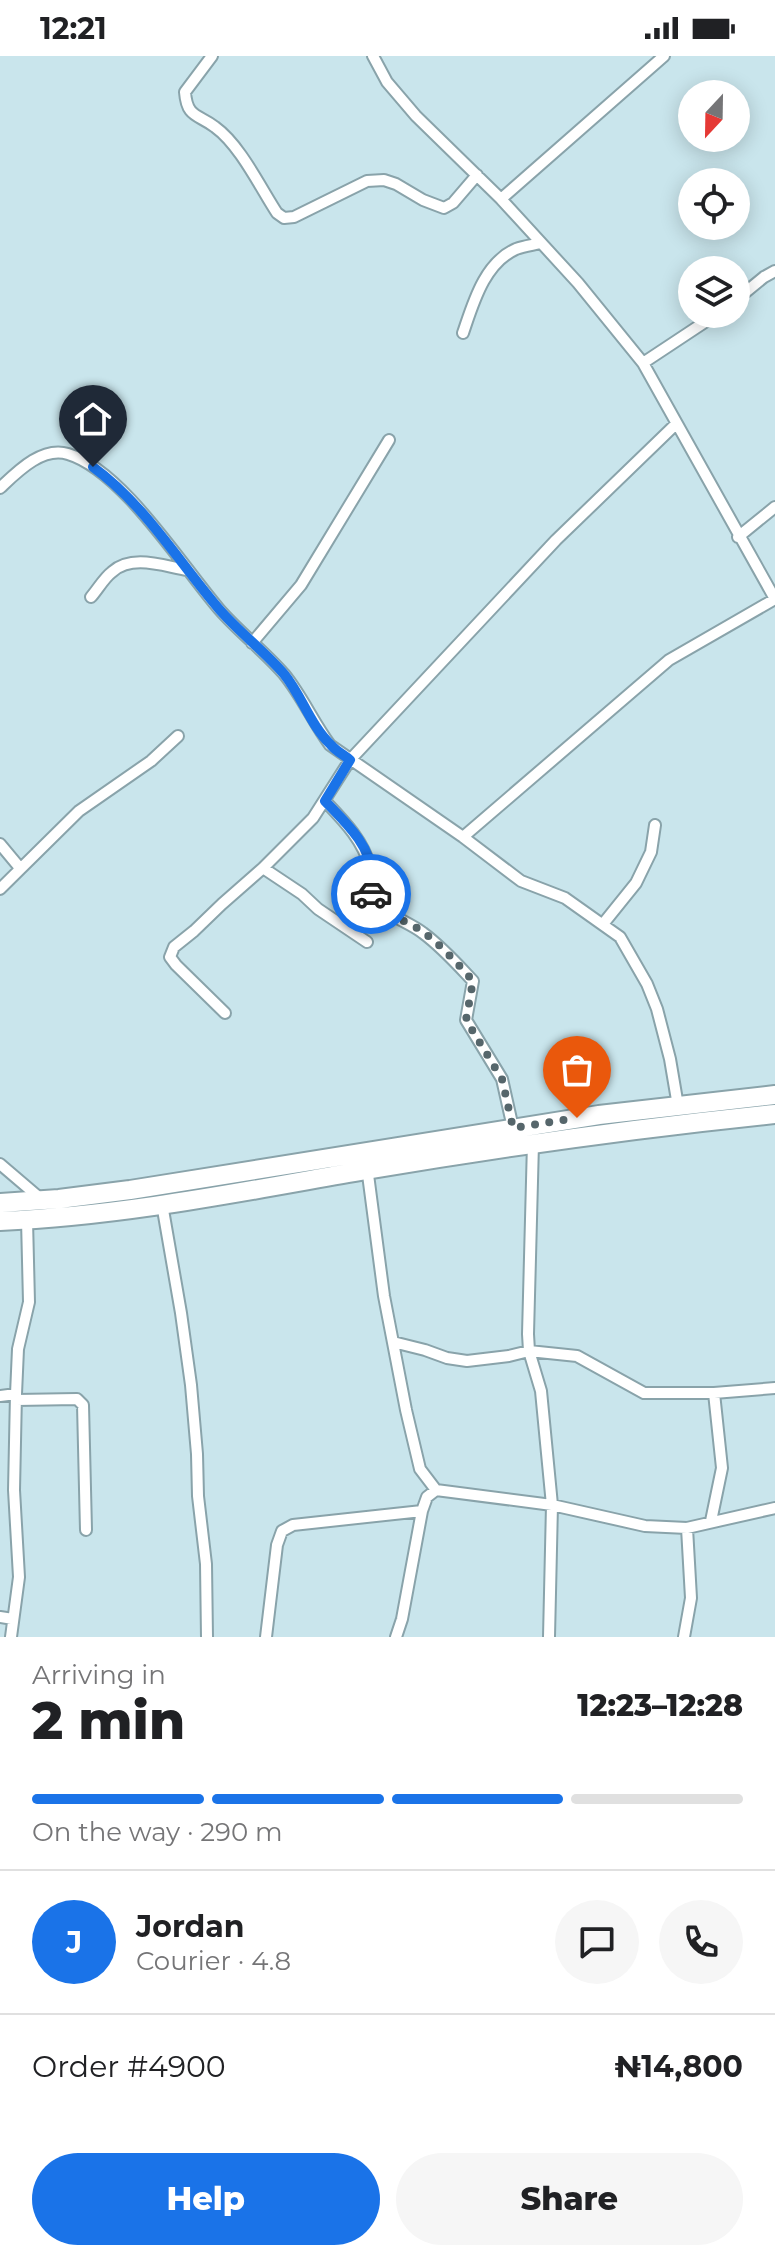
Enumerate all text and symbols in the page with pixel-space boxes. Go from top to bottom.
text: 12:21 [40,10,107,47]
north arrow [678,80,750,152]
map controls [678,80,750,328]
button: locate [678,168,750,240]
button: layers [678,256,750,328]
pin [59,385,127,467]
icon: home [71,397,115,441]
courier [331,854,411,934]
icon: car [349,872,393,916]
pin [543,1036,611,1118]
icon: bag [555,1048,599,1092]
text: Arriving in [32,1659,166,1691]
text: 12:23–12:28 [577,1687,743,1724]
text: 2 min [32,1689,185,1752]
text: On the way · 290 m [32,1816,283,1848]
button: chat [555,1900,639,1984]
button: phone [659,1900,743,1984]
text: Jordan [136,1908,245,1945]
text: J [66,1924,82,1961]
text: Courier · 4.8 [136,1945,291,1977]
text: Order #4900 [32,2048,226,2085]
text: ₦14,800 [614,2048,743,2085]
button: Help [32,2153,380,2245]
button: Share [396,2153,743,2245]

